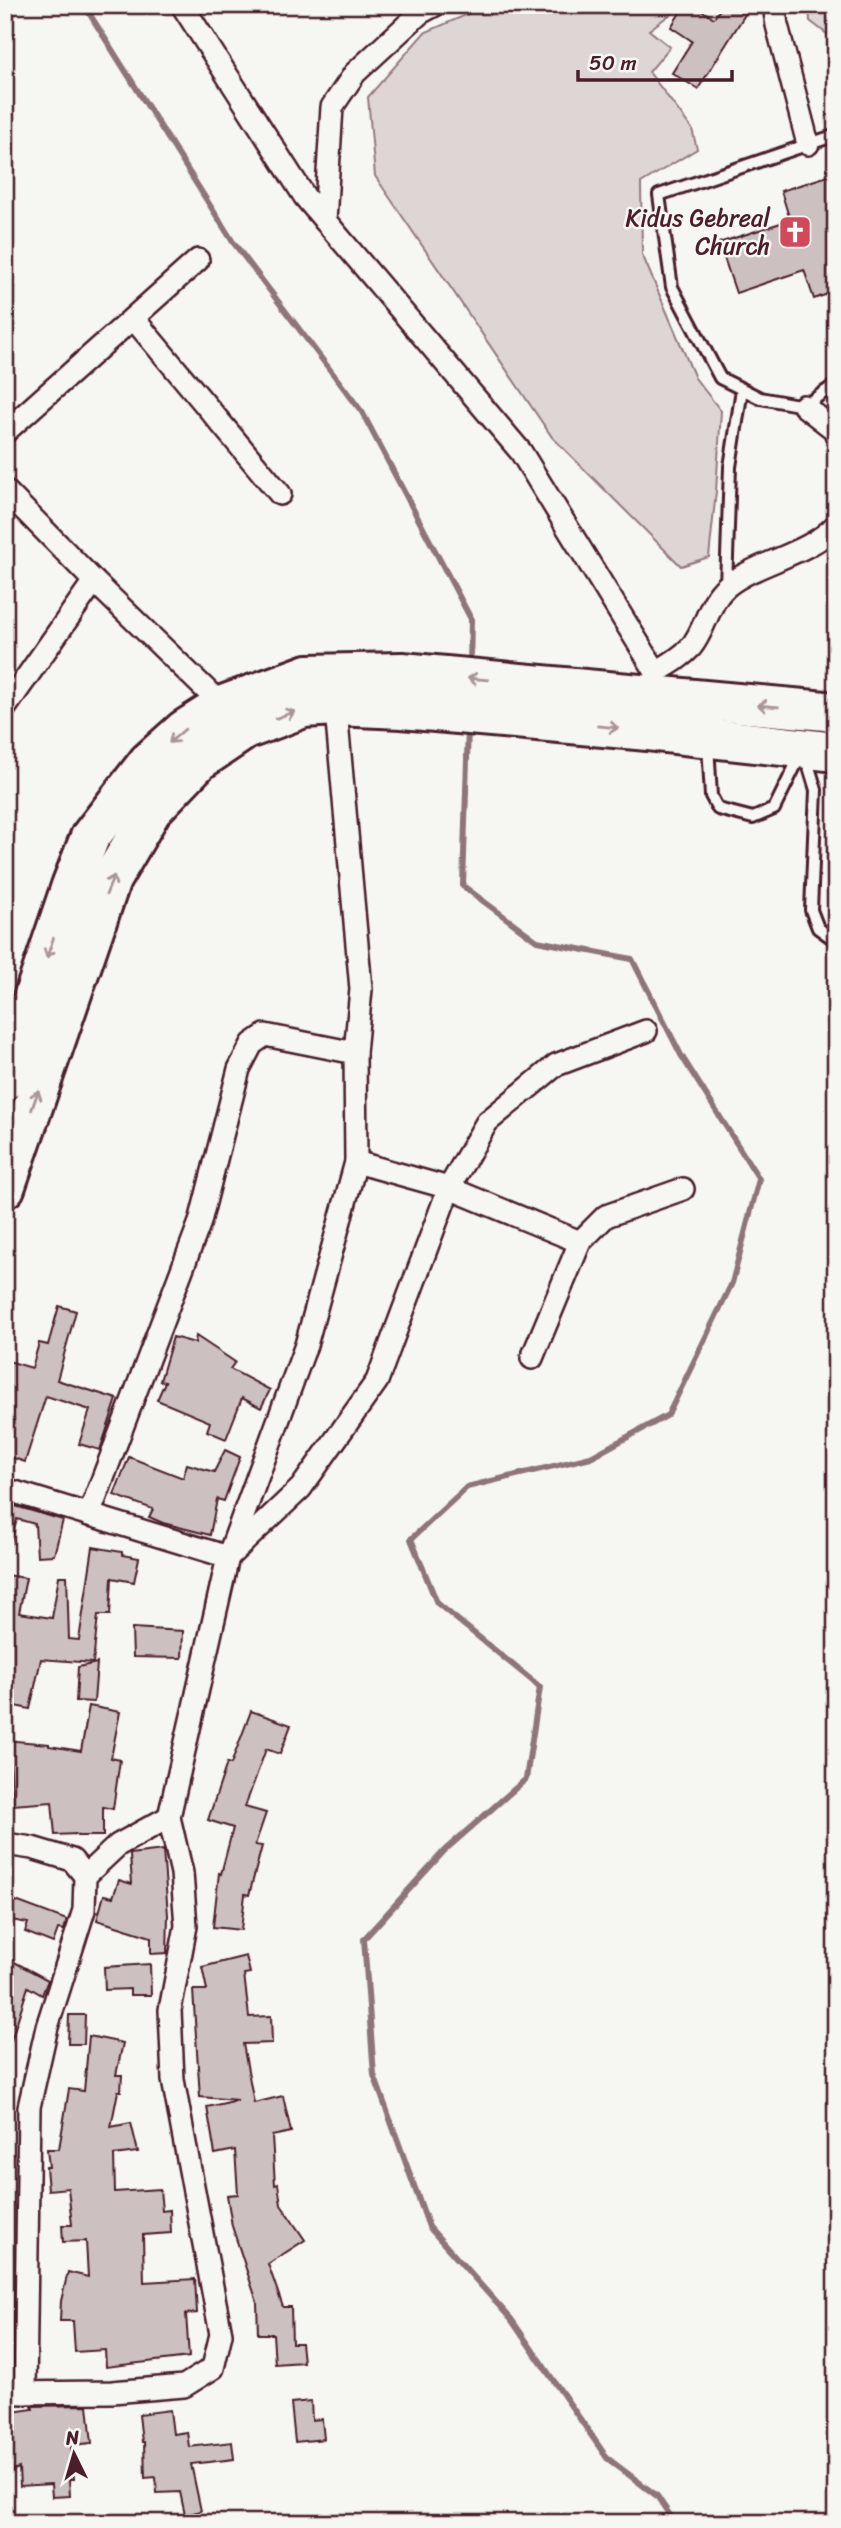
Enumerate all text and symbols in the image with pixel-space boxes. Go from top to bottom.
scale bar [578,38,732,82]
text: 50 m [589,44,637,82]
place label: Kidus Gebreal Church [626,197,771,267]
church icon: Kidus Gebreal Church [776,213,814,251]
one-way arrow [467,672,490,685]
one-way arrow [757,699,780,712]
one-way arrow [273,708,295,721]
one-way arrow [596,721,619,734]
one-way arrow [169,728,187,744]
one-way arrow [104,875,117,896]
one-way arrow [43,936,55,958]
one-way arrow [29,1089,42,1111]
north arrow [38,2420,108,2490]
text: N [64,2420,81,2455]

